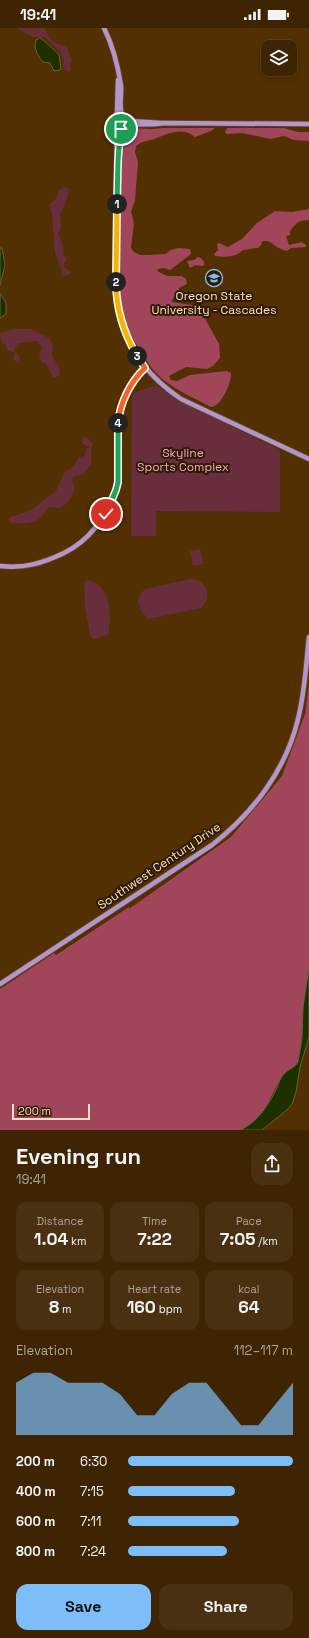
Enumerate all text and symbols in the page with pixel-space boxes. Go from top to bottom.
text: 19:41 [20,5,56,24]
map controls [261,40,297,76]
button: layers [261,40,297,76]
pin [104,112,138,146]
icon: arrive [110,118,132,140]
pin: 1 [107,194,127,214]
text: 1 [115,197,119,211]
school or university icon: Oregon State University - Cascades [204,268,224,288]
pin: 2 [106,272,126,292]
text: 2 [113,275,119,289]
place label: Oregon State University - Cascades [151,288,277,318]
pin: 3 [127,346,147,366]
text: 3 [134,349,140,363]
pin: 4 [108,413,128,433]
text: 4 [115,416,122,430]
park label: Skyline Sports Complex [137,445,229,475]
pin [89,497,123,531]
icon: check [95,503,117,525]
street label: Southwest Century Drive [94,819,224,913]
scale bar [12,1102,90,1121]
text: 200 m [18,1104,51,1118]
text: Evening run [16,1142,141,1170]
button: share [251,1143,293,1185]
text: 19:41 [16,1171,46,1188]
text: Distance [37,1214,84,1228]
text: Time [142,1214,167,1228]
text: Pace [236,1214,262,1228]
text: 1.04 [34,1228,68,1250]
text: 7:22 [137,1228,172,1250]
text: 7:05 [220,1228,256,1250]
text: km [68,1234,86,1248]
text: /km [256,1234,278,1248]
text: Elevation [36,1282,84,1296]
text: Heart rate [128,1282,181,1296]
text: kcal [238,1282,259,1296]
text: 8 [49,1296,59,1318]
text: 160 [127,1296,156,1318]
text: 64 [238,1296,259,1318]
text: m [59,1302,71,1316]
text: bpm [156,1302,182,1316]
text: Elevation [16,1342,73,1359]
text: 112–117 m [234,1342,293,1359]
text: 200 m [16,1453,55,1470]
text: 6:30 [80,1453,107,1470]
text: 400 m [16,1483,56,1500]
text: 7:15 [80,1483,104,1500]
text: 600 m [16,1513,55,1530]
text: 7:11 [80,1513,102,1530]
text: 800 m [16,1543,55,1560]
text: 7:24 [80,1543,106,1560]
button: Save [16,1584,151,1630]
button: Share [159,1584,293,1630]

